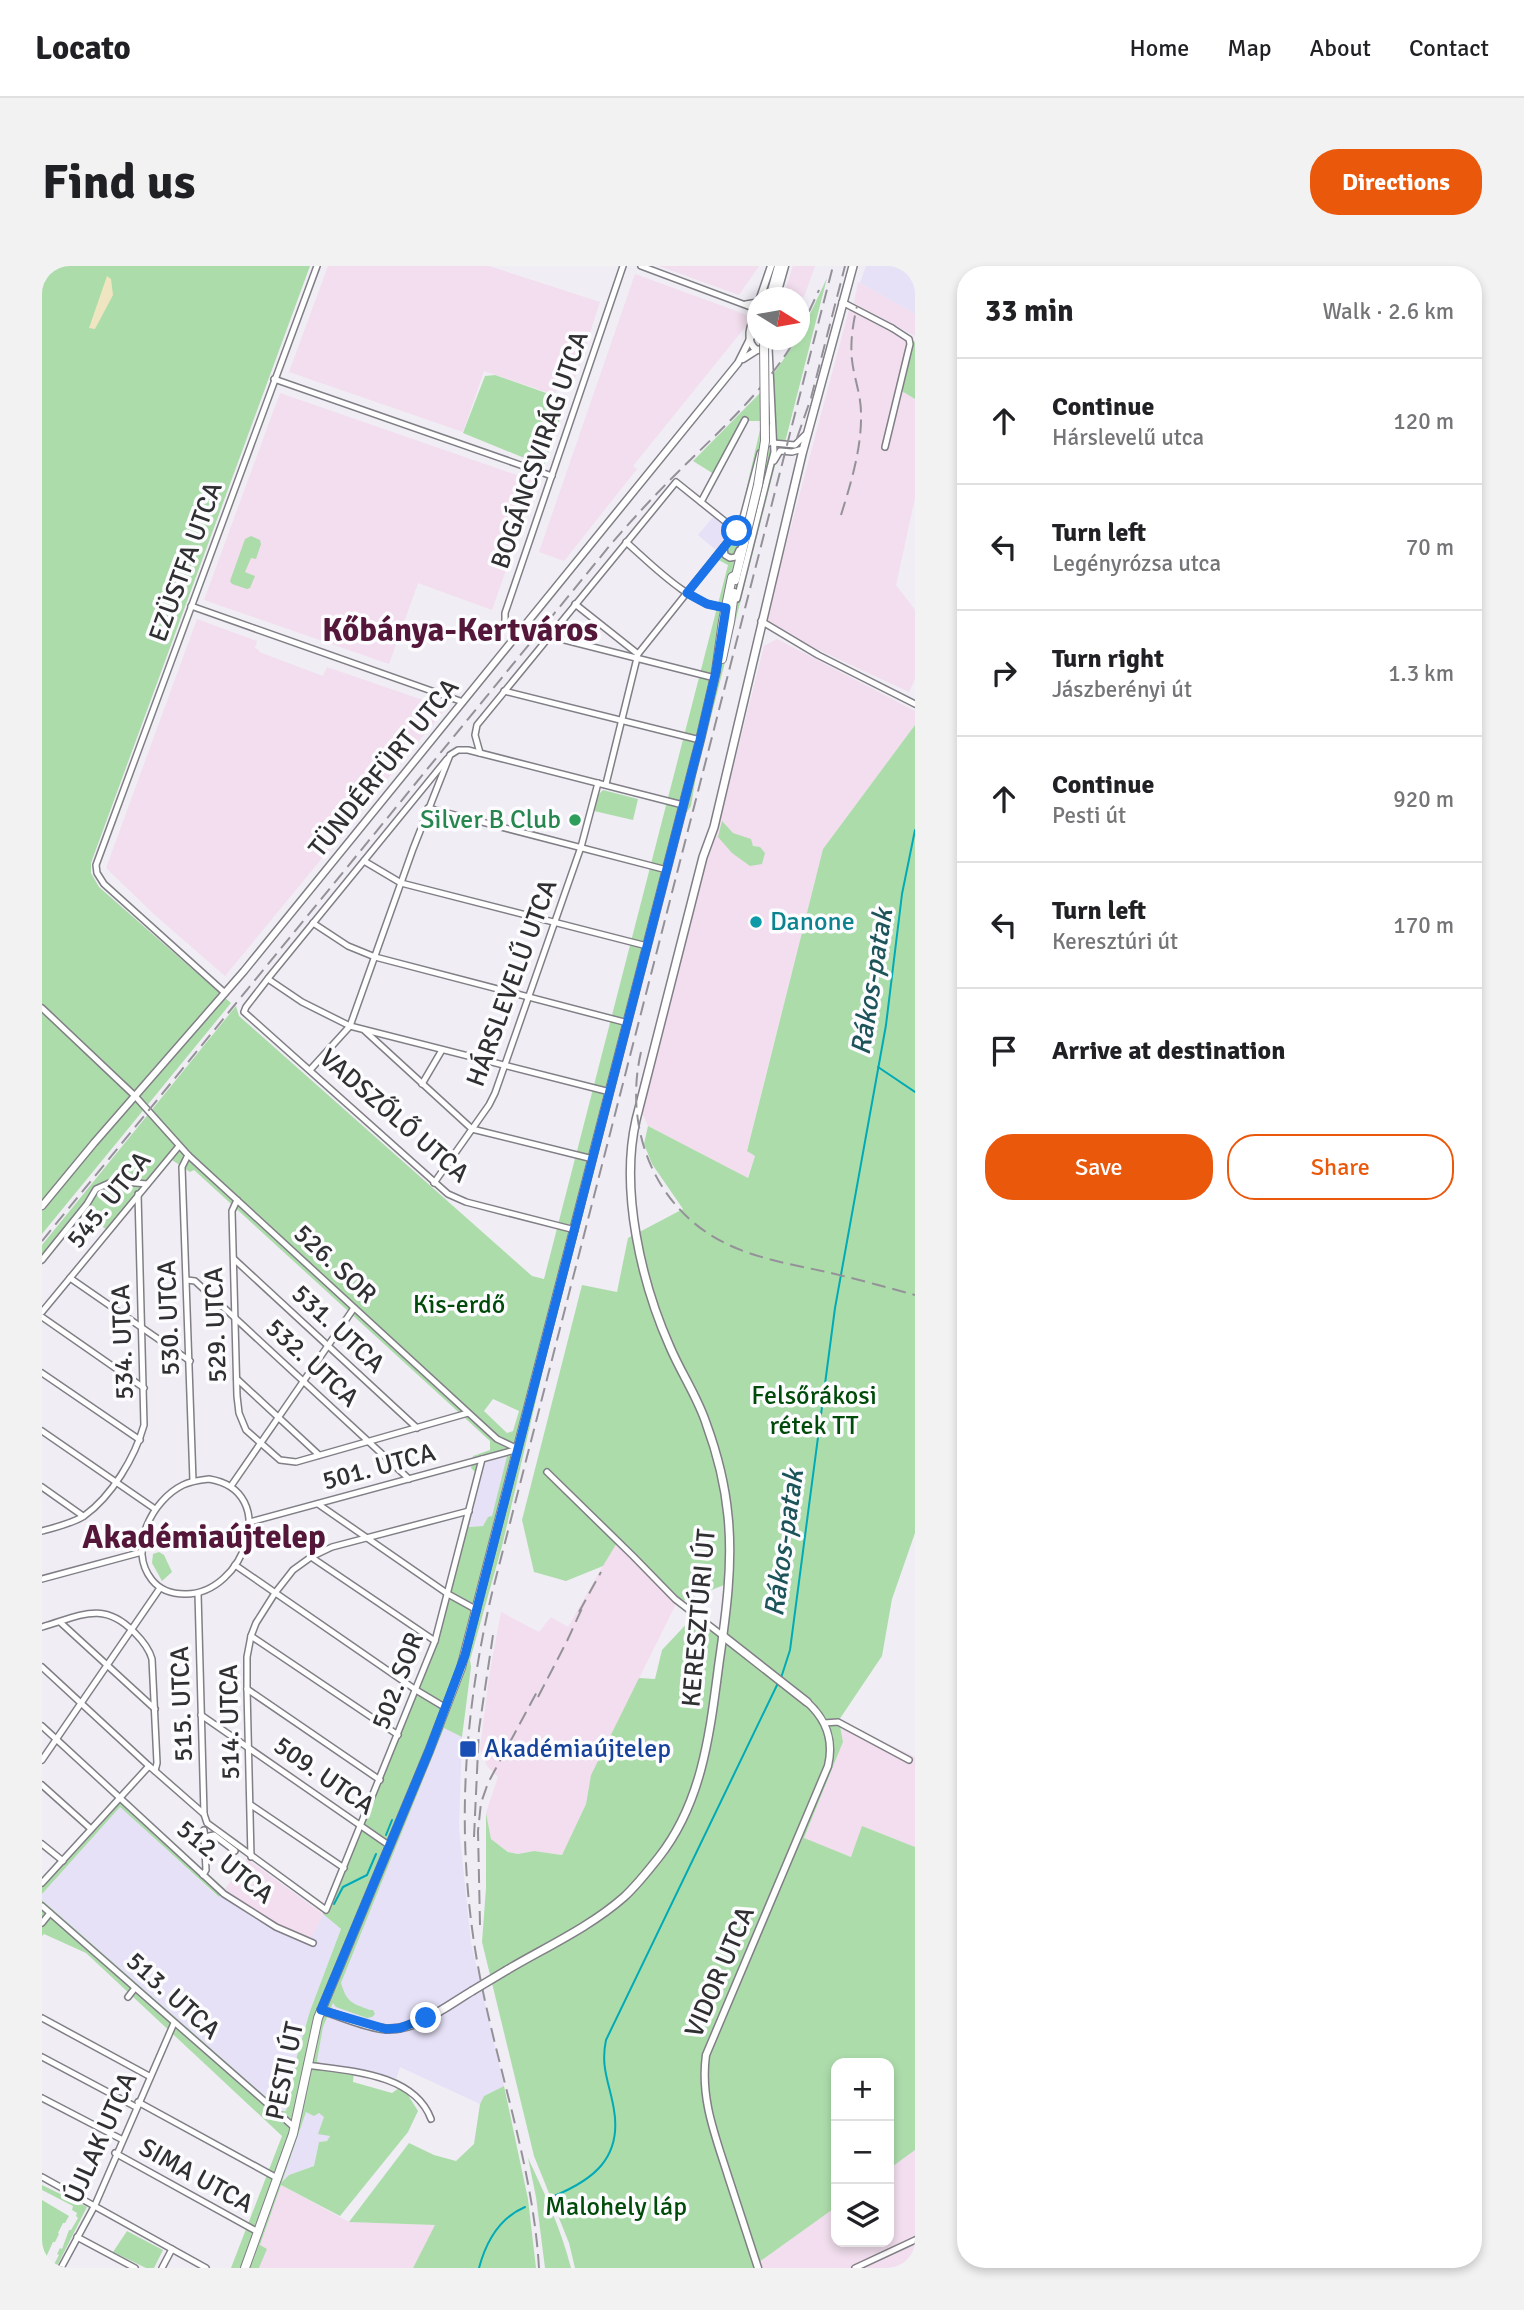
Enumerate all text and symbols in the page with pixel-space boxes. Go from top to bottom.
text: Locato [35,28,131,69]
text: Home [1129,33,1189,63]
text: Map [1227,33,1272,63]
text: About [1310,33,1371,63]
text: Contact [1409,33,1489,63]
button: Directions [1310,149,1482,215]
text: Find us [42,152,195,212]
north arrow [747,287,810,350]
text: 33 min [985,293,1074,330]
text: Walk · 2.6 km [1322,297,1454,326]
street label: BOGÁNCSVIRÁG UTCA [484,327,596,573]
text: Continue [1052,391,1154,423]
icon: ahead [985,402,1023,440]
text: 120 m [1393,407,1454,436]
text: Hárslevelű utca [1052,423,1204,452]
street label: EZÜSTFA UTCA [142,478,230,646]
route start [721,515,752,546]
text: Turn left [1052,517,1146,549]
icon: left [985,528,1023,566]
text: 70 m [1406,533,1454,562]
text: Legényrózsa utca [1052,549,1221,578]
district label: Kőbánya-Kertváros [322,610,598,651]
text: Turn right [1052,643,1164,675]
icon: right [985,654,1023,692]
text: 1.3 km [1388,659,1454,688]
street label: TÜNDÉRFÜRT UTCA [302,672,466,864]
text: Jászberényi út [1052,675,1192,704]
text: Continue [1052,769,1154,801]
icon: ahead [985,780,1023,818]
text: 920 m [1393,785,1454,814]
text: Pesti út [1052,801,1126,830]
place label: Silver B Club [420,804,561,836]
marker: Silver B Club [567,812,583,828]
street label: HÁRSLEVELŰ UTCA [460,875,564,1091]
text: Turn left [1052,895,1146,927]
water label: Rákos-patak [844,903,901,1058]
place label: Danone [770,906,855,938]
icon: left [985,906,1023,944]
text: 170 m [1393,911,1454,940]
marker: Danone [748,914,764,930]
text: Keresztúri út [1052,927,1178,956]
icon: arrive [985,1032,1023,1070]
text: Arrive at destination [1052,1035,1285,1067]
street label: VADSZŐLŐ UTCA [312,1042,476,1190]
button: Save [985,1134,1213,1200]
button: Share [1227,1134,1454,1200]
street label: 545. UTCA [60,1145,158,1255]
street label: 526. SOR [287,1218,383,1310]
street label: 530. UTCA [151,1260,187,1376]
street label: 529. UTCA [198,1267,234,1383]
street label: 531. UTCA [285,1278,391,1380]
street label: 534. UTCA [105,1284,141,1400]
park label: Kis-erdő [413,1289,505,1321]
street label: 532. UTCA [259,1312,365,1414]
park label: Felsőrákosi rétek TT [751,1380,877,1442]
street label: 501. UTCA [319,1437,439,1497]
water label: Rákos-patak [757,1465,812,1618]
district label: Akadémiaújtelep [82,1517,326,1558]
street label: KERESZTÚRI ÚT [675,1527,723,1708]
street label: 502. SOR [365,1628,431,1734]
street label: 515. UTCA [164,1646,200,1762]
street label: 514. UTCA [213,1664,247,1780]
street label: 509. UTCA [267,1730,381,1822]
place label: Akadémiaújtelep [484,1733,671,1765]
marker: Akadémiaújtelep [458,1739,478,1759]
street label: 512. UTCA [170,1813,280,1911]
street label: VIDOR UTCA [678,1902,762,2042]
street label: 513. UTCA [119,1945,227,2047]
route end [410,2002,441,2033]
street label: PESTI ÚT [259,2019,311,2123]
map controls [831,2058,894,2247]
button: + [831,2058,894,2121]
street label: ÚJLAK UTCA [58,2067,144,2208]
button: − [831,2121,894,2184]
street label: SIMA UTCA [133,2132,259,2221]
button: layers [831,2184,894,2247]
park label: Malohely láp [545,2191,687,2223]

